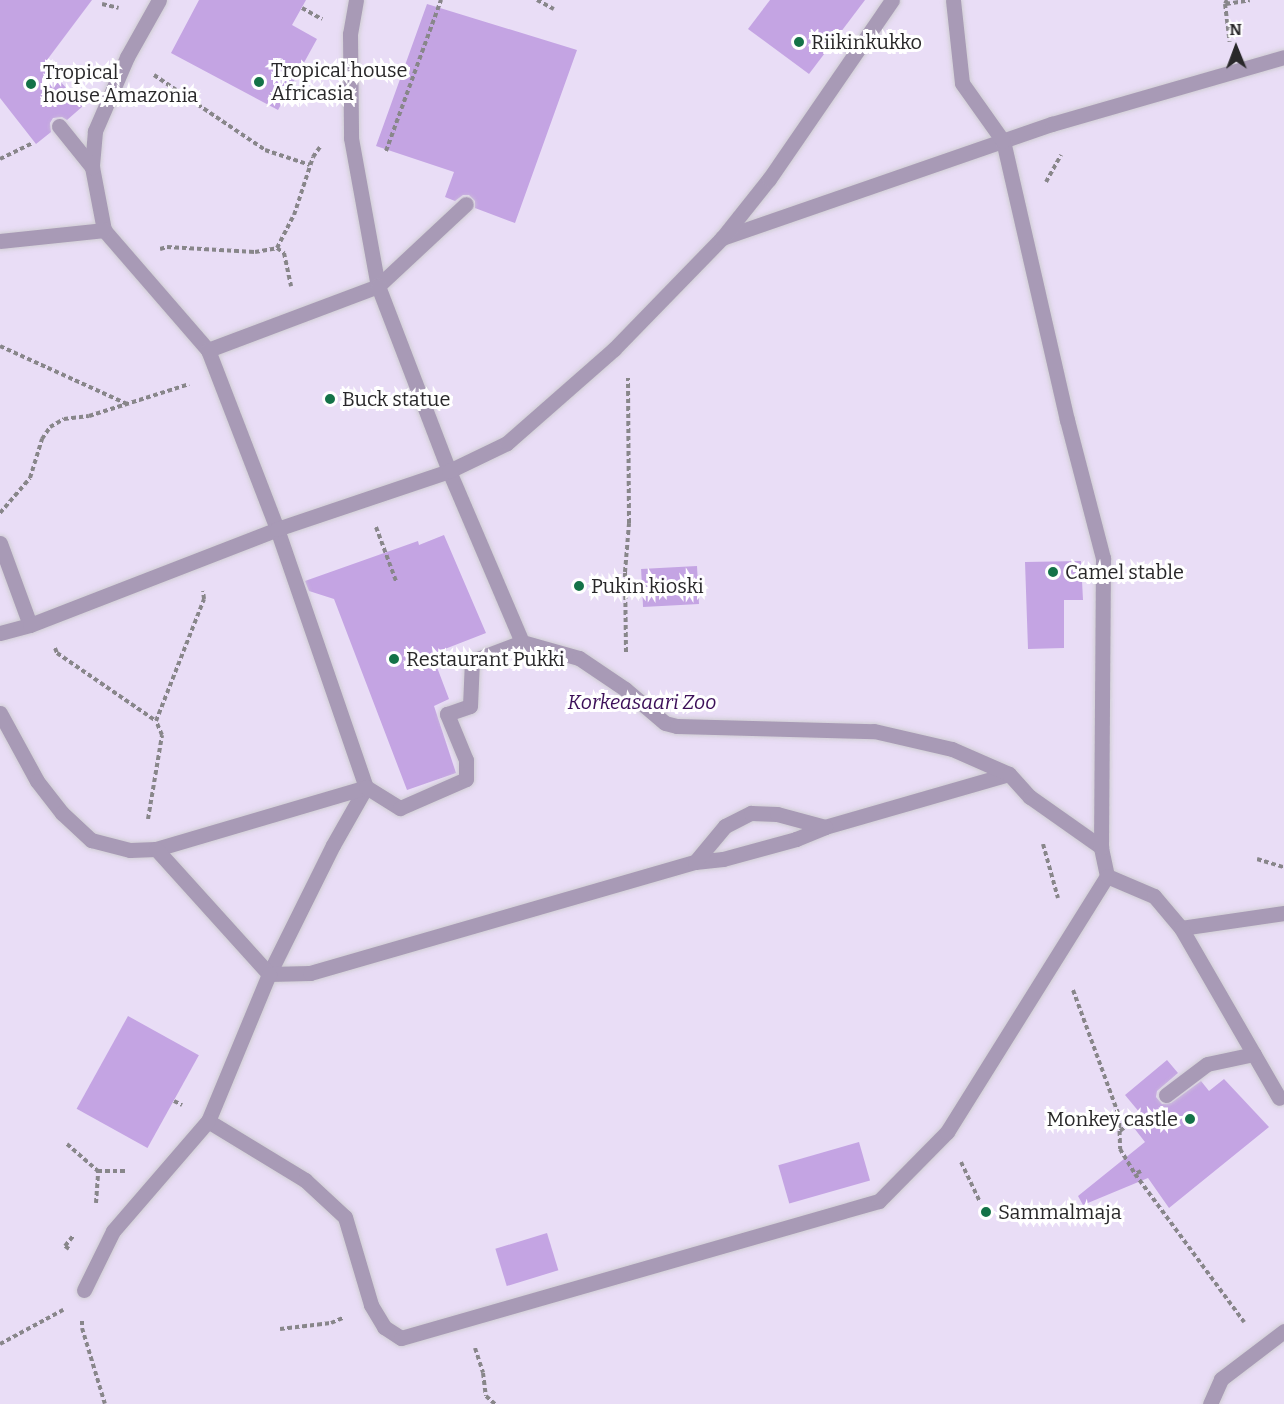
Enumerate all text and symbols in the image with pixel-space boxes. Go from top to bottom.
north arrow [1206,18,1266,78]
text: N [1229,20,1242,39]
place label: Riikinkukko [811,30,922,54]
marker: Riikinkukko [792,35,806,49]
place label: Tropical house Africasia [271,58,407,105]
place label: Tropical house Amazonia [43,60,198,107]
marker: Tropical house Africasia [252,75,266,89]
marker: Tropical house Amazonia [24,77,38,91]
place label: Buck statue [342,387,450,411]
marker: Buck statue [323,392,337,406]
place label: Camel stable [1065,560,1184,584]
marker: Camel stable [1046,565,1060,579]
place label: Pukin kioski [591,574,704,598]
marker: Pukin kioski [572,579,586,593]
place label: Restaurant Pukki [406,647,565,671]
marker: Restaurant Pukki [387,652,401,666]
park label: Korkeasaari Zoo [568,690,716,714]
place label: Monkey castle [1046,1107,1178,1131]
marker: Monkey castle [1183,1112,1197,1126]
place label: Sammalmaja [998,1200,1122,1224]
marker: Sammalmaja [979,1205,993,1219]

